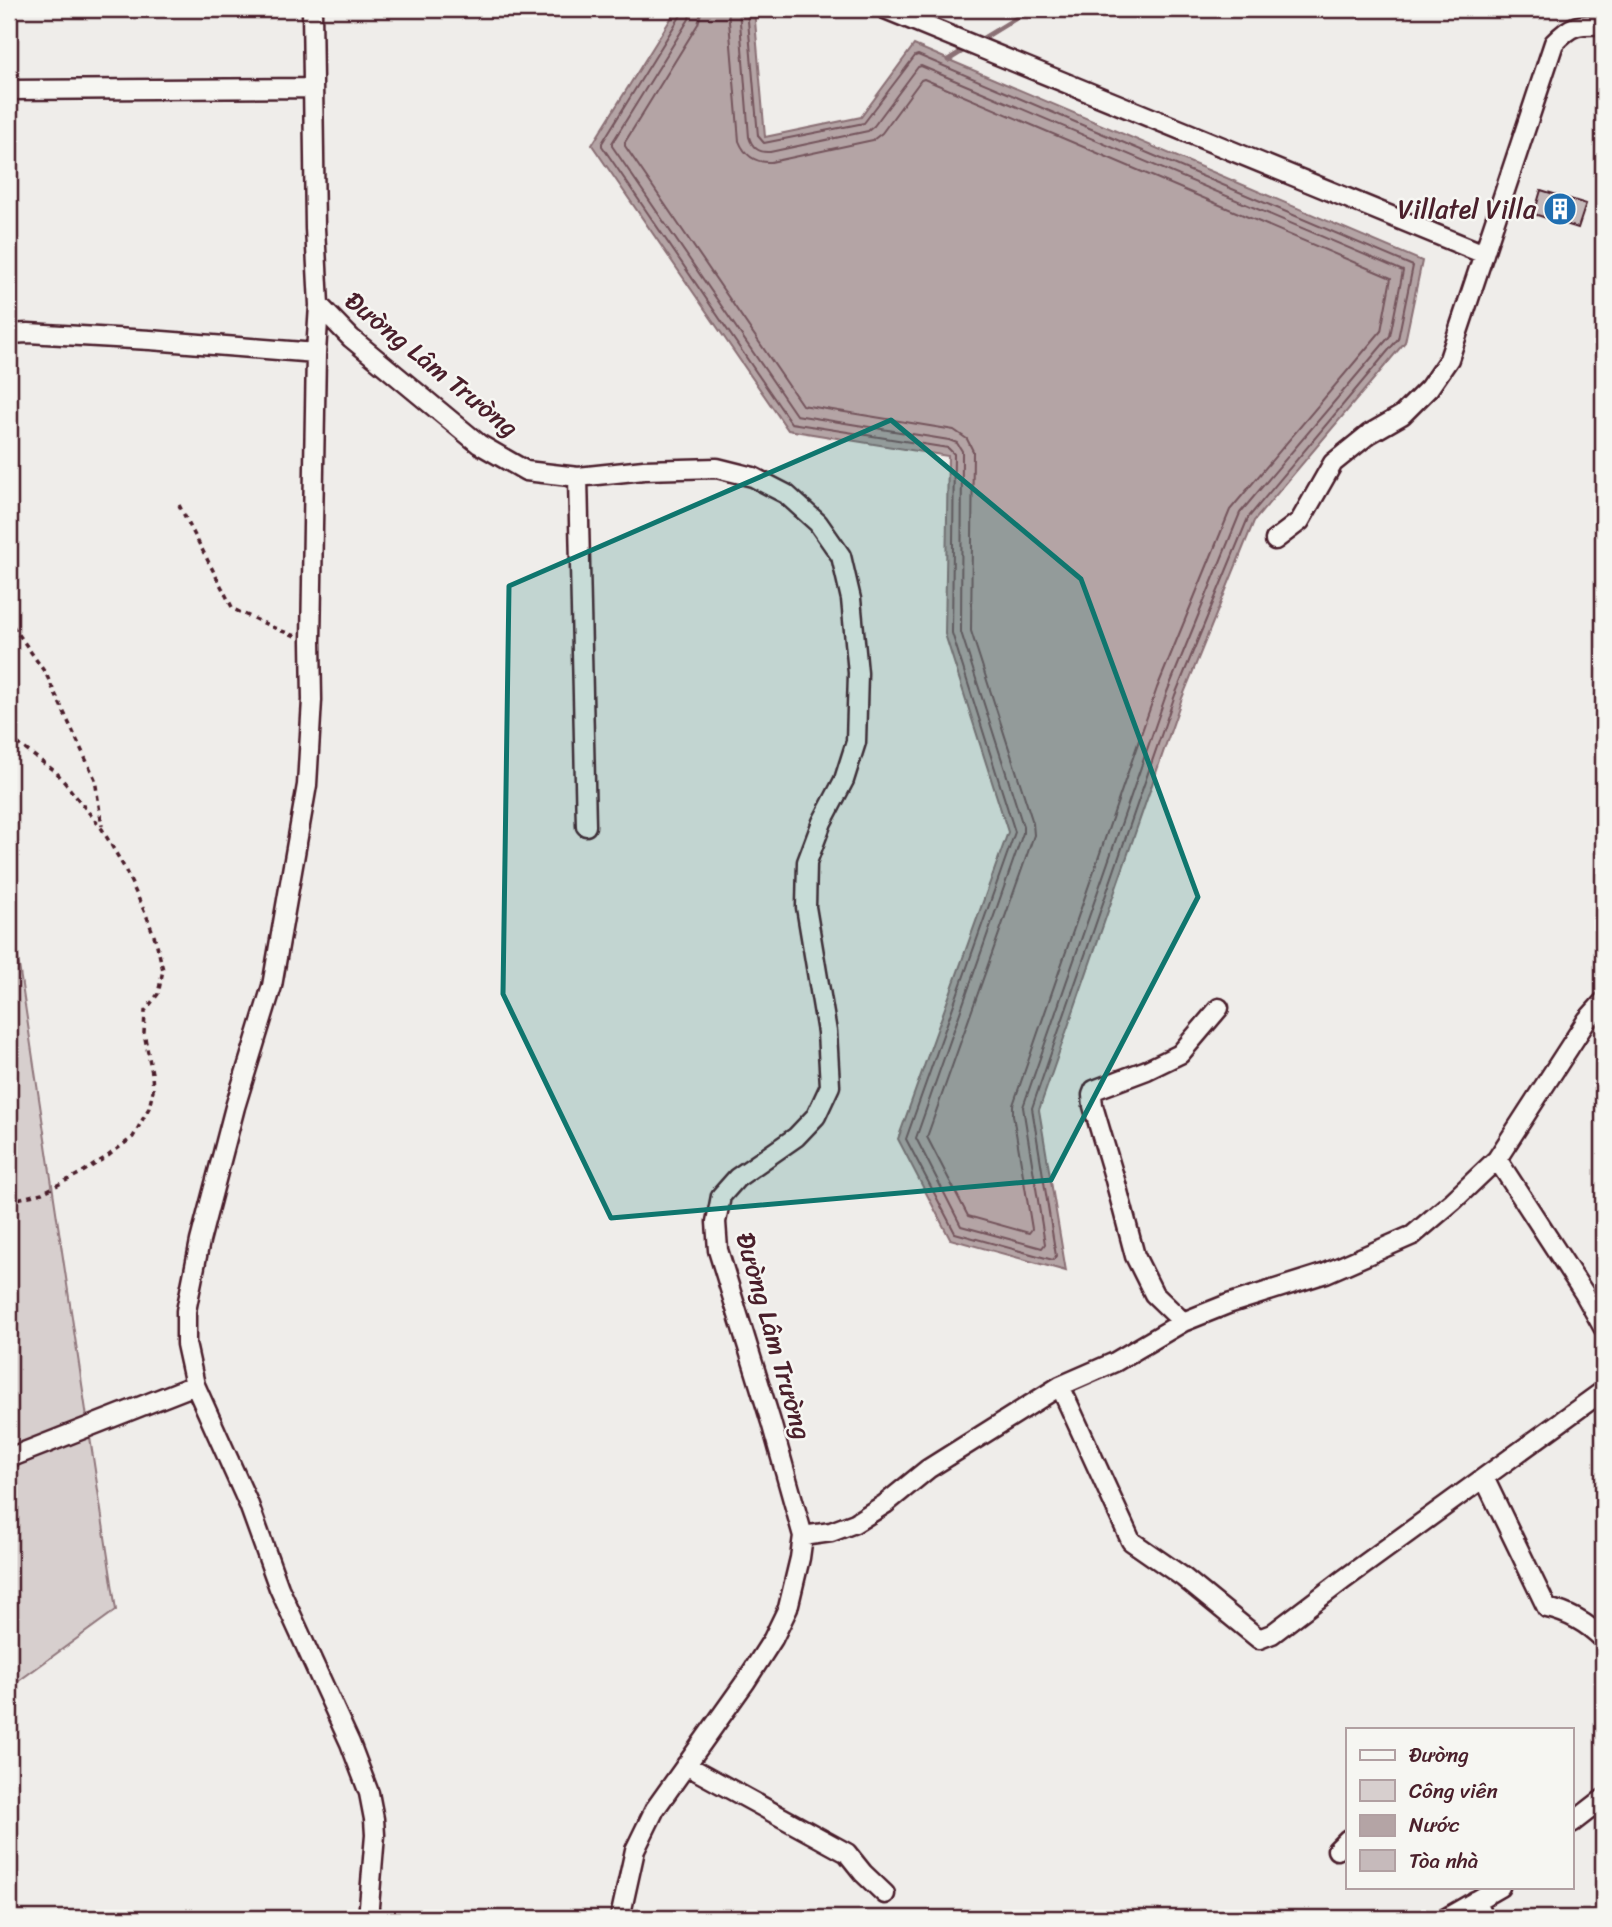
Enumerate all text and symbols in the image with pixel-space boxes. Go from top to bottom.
place label: Villatel Villa [1398,186,1537,232]
building icon: Villatel Villa [1541,190,1579,228]
street label: Đường Lâm Trường [335,279,529,449]
street label: Đường Lâm Trường [722,1227,826,1445]
legend [1346,1728,1574,1888]
text: Đường [1409,1736,1469,1774]
text: Công viên [1409,1772,1498,1810]
text: Nước [1409,1806,1460,1844]
text: Tòa nhà [1409,1842,1479,1880]

